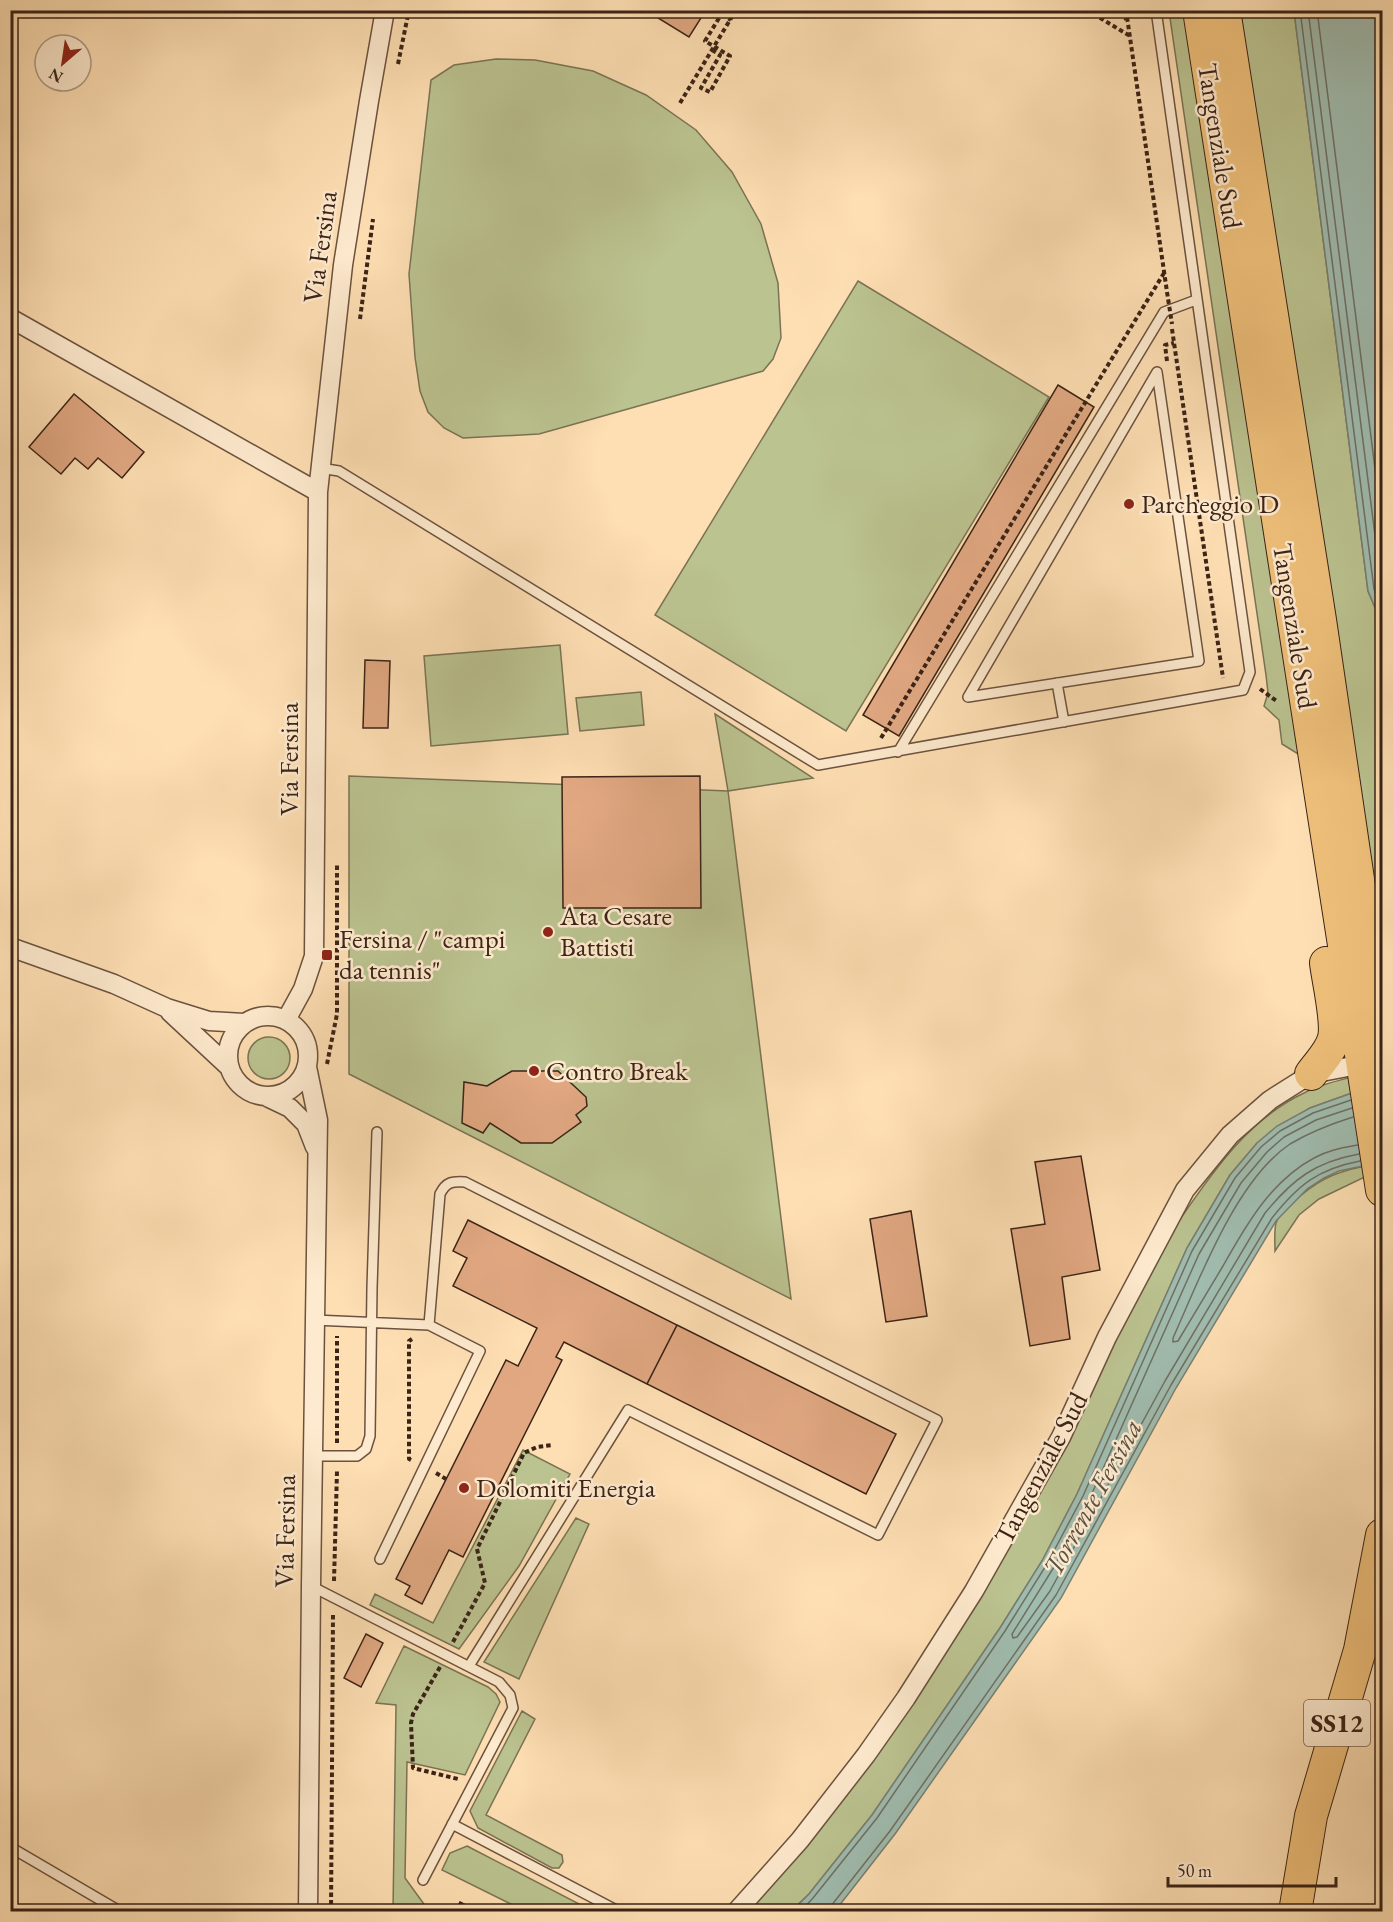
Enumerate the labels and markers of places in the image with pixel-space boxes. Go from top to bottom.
place label: Parcheggio D [1141,486,1279,521]
marker: Parcheggio D [1122,497,1136,511]
place label: Ata Cesare Battisti [559,898,672,964]
place label: Fersina / "campi da tennis" [339,921,506,987]
marker: Ata Cesare Battisti [541,925,555,939]
marker: Fersina / "campi da tennis" [320,948,334,962]
place label: Contro Break [546,1053,688,1088]
marker: Contro Break [527,1064,541,1078]
place label: Dolomiti Energia [476,1470,656,1505]
marker: Dolomiti Energia [457,1481,471,1495]

